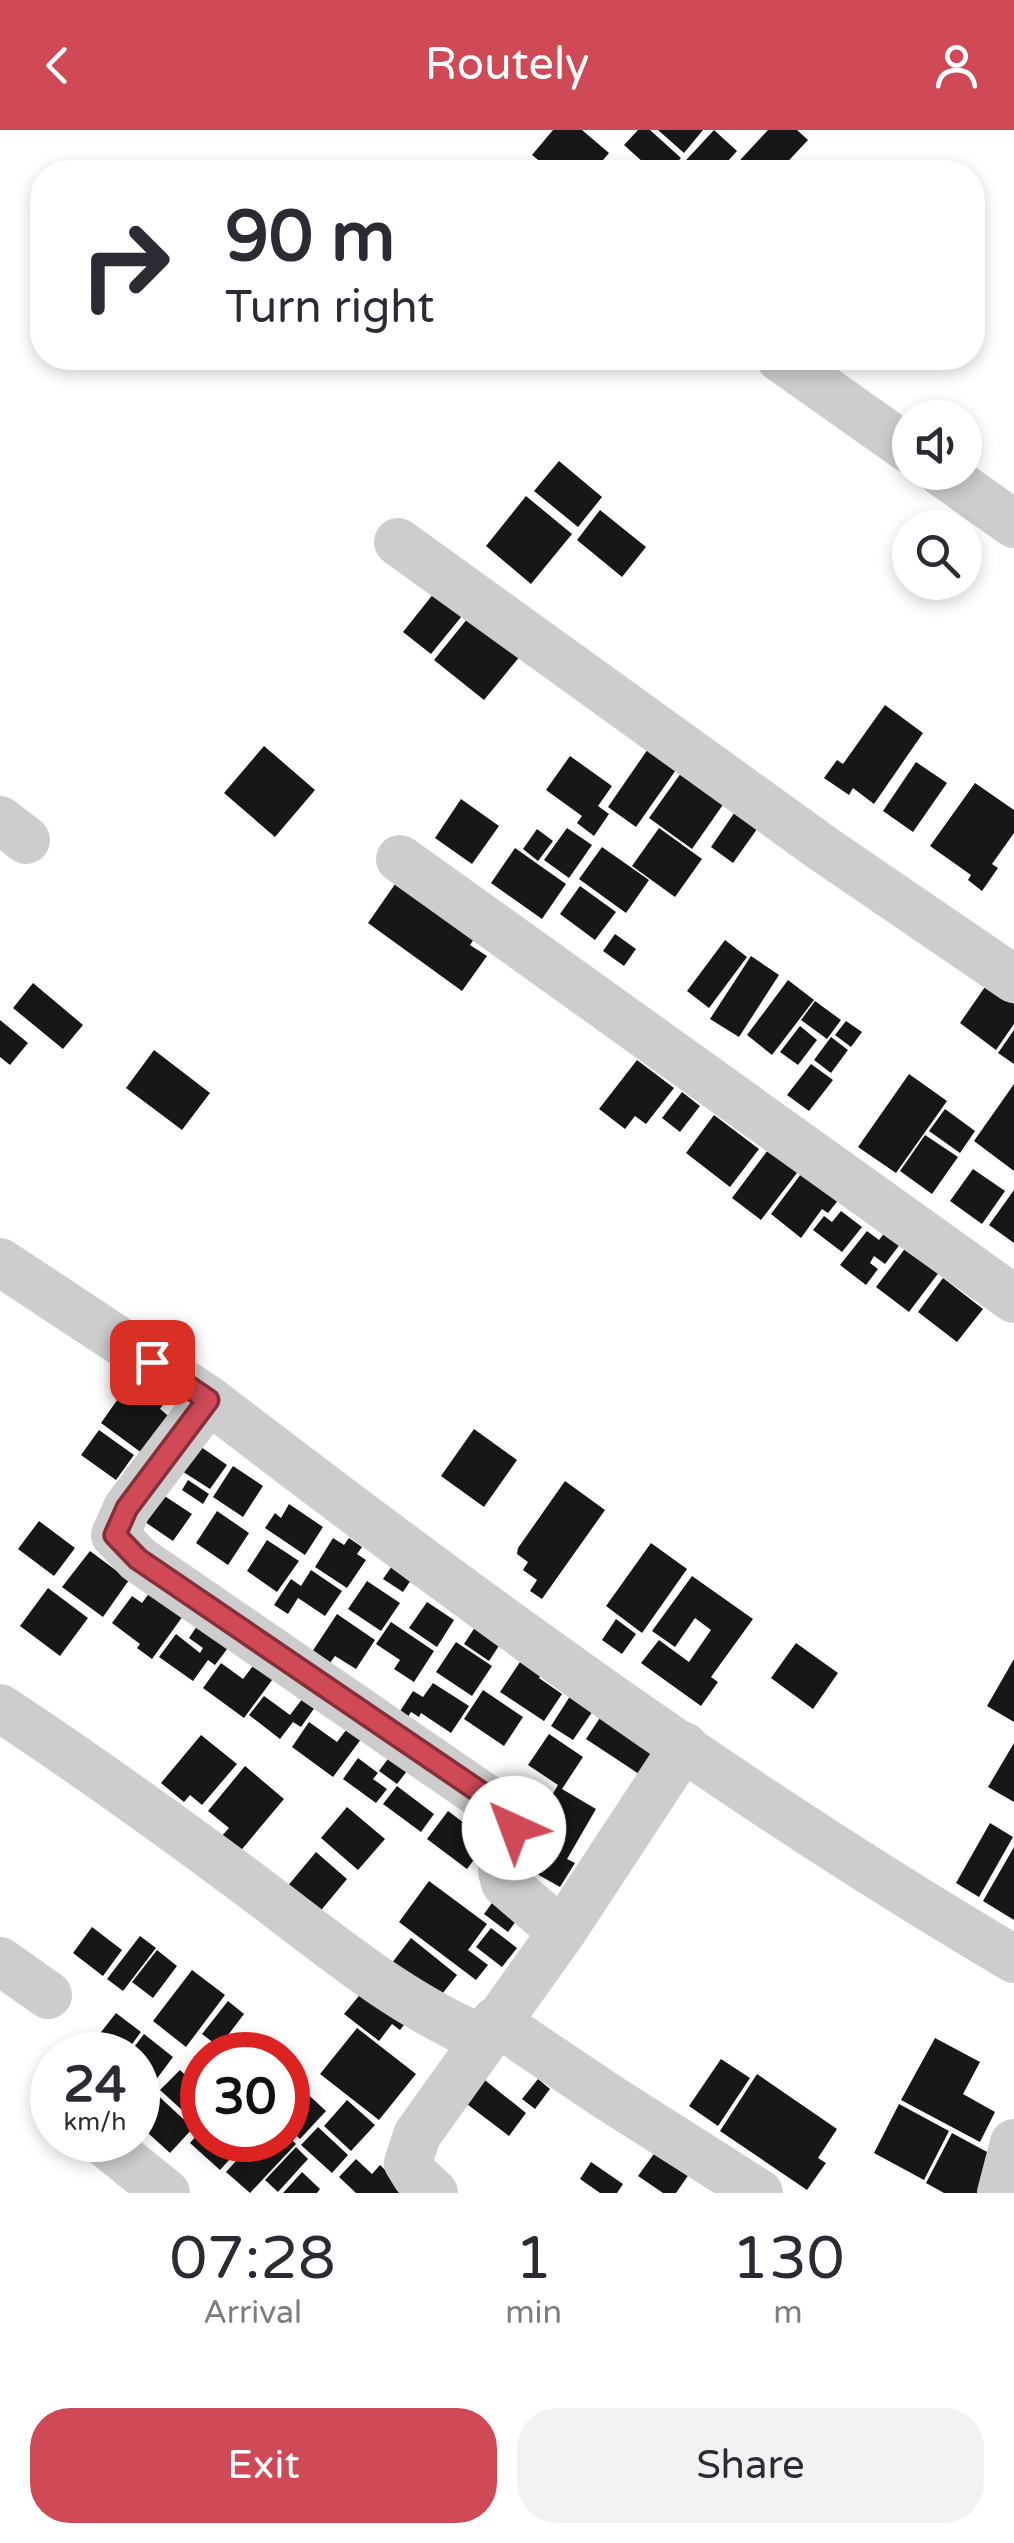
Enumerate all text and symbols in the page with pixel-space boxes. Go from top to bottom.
icon: back [30,38,85,93]
text: Routely [425,38,589,92]
icon: person [929,38,984,93]
text: 90 m [225,196,395,280]
icon: right [60,200,190,330]
text: Turn right [225,281,434,335]
map controls [892,400,982,600]
button: sound [892,400,982,490]
button: search [892,510,982,600]
pin [110,1320,195,1405]
icon: arrive [125,1335,180,1390]
position arrow [462,1776,566,1880]
speed limit sign: 30 [180,2032,310,2162]
text: 24 [64,2055,126,2115]
text: km/h [64,2107,126,2137]
text: 07:28 [169,2223,336,2295]
text: 1 [515,2223,552,2295]
text: 130 [731,2223,845,2295]
text: Arrival [203,2294,302,2332]
text: min [505,2294,562,2332]
text: m [773,2294,803,2332]
button: Exit [30,2408,497,2523]
button: Share [517,2408,984,2523]

